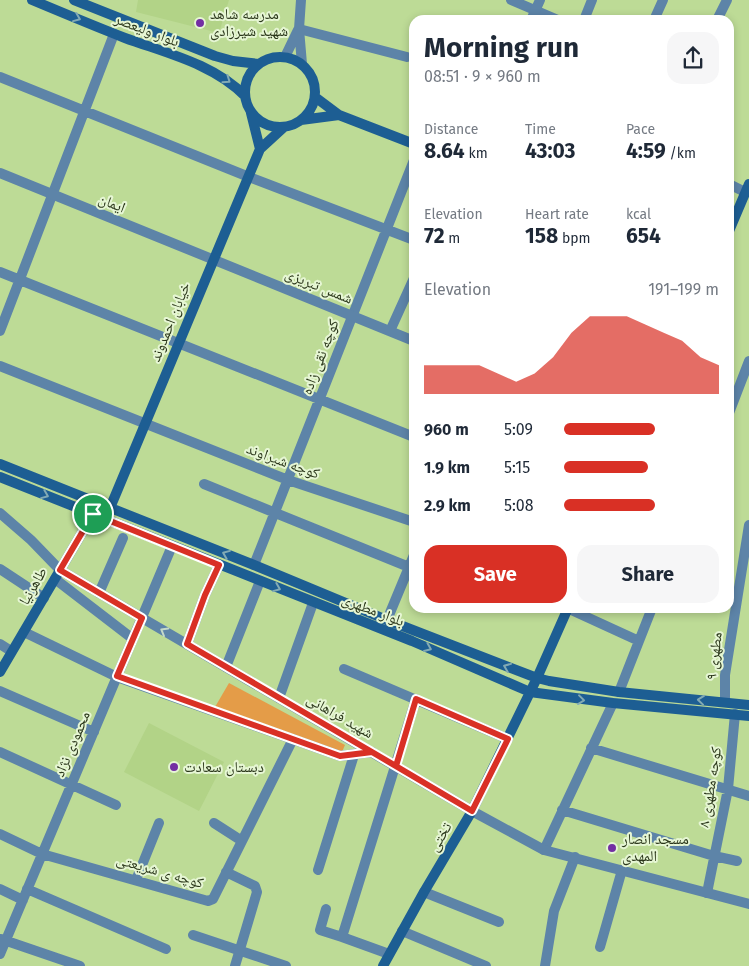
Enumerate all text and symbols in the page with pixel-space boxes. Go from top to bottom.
place label: مدرسه شاهد شهید شیرزادی [210,5,288,41]
street label: بلوار ولیعصر [111,9,182,51]
one-way arrow [72,12,81,23]
marker: مدرسه شاهد شهید شیرزادی [194,17,206,29]
text: Morning run [424,31,579,64]
button: share [667,32,719,84]
text: 08:51 · 9 × 960 m [424,67,541,86]
one-way arrow [221,74,231,83]
text: Distance [424,121,478,138]
text: Time [525,121,556,138]
text: Pace [626,121,655,138]
text: 8.64 [424,138,465,164]
text: 43:03 [525,138,575,164]
text: 4:59 [626,138,666,164]
text: km [465,145,488,162]
text: /km [666,145,696,162]
street label: ایمان [96,190,128,217]
text: Elevation [424,206,483,223]
text: Heart rate [525,206,589,223]
text: kcal [626,206,651,223]
text: 72 [424,223,445,249]
text: 158 [525,223,558,249]
text: 654 [626,223,661,249]
text: m [445,230,460,247]
text: bpm [558,230,591,247]
street label: شمس تبریزی [282,264,356,309]
street label: خیابان احمدوند [146,279,195,365]
text: Elevation [424,280,491,299]
text: 191–199 m [648,280,719,299]
street label: کوچه نقی زاده [297,317,344,398]
text: 960 m [424,420,469,439]
text: 5:09 [504,420,533,439]
street label: کوچه شیراوند [244,439,322,483]
text: 1.9 km [424,458,470,477]
text: 5:15 [504,458,530,477]
one-way arrow [40,489,49,500]
pin [72,493,114,535]
text: 2.9 km [424,496,471,515]
text: 5:08 [504,496,534,515]
icon: arrive [79,500,107,528]
button: Save [424,545,567,603]
button: Share [577,545,719,603]
one-way arrow [222,550,231,560]
street label: طاهرنیا [15,564,51,608]
one-way arrow [272,582,281,593]
street label: بلوار مطهری [339,590,407,631]
one-way arrow [160,627,169,637]
street label: مطهری ۹ [702,631,727,681]
one-way arrow [423,642,432,653]
one-way arrow [503,663,511,673]
street label: شهید فراهانی [303,690,377,743]
one-way arrow [577,694,585,705]
one-way arrow [696,695,704,706]
street label: محمودی نژاد [50,708,95,780]
street label: کوچه مطهری ۸ [695,745,726,829]
place label: دبستان سعادت [184,758,264,777]
marker: دبستان سعادت [168,761,180,773]
street label: تختی [424,819,457,855]
place label: مسجد انصار المهدی [621,830,689,866]
marker: مسجد انصار المهدی [606,842,618,854]
street label: کوچه ی شریعتی [114,850,206,893]

